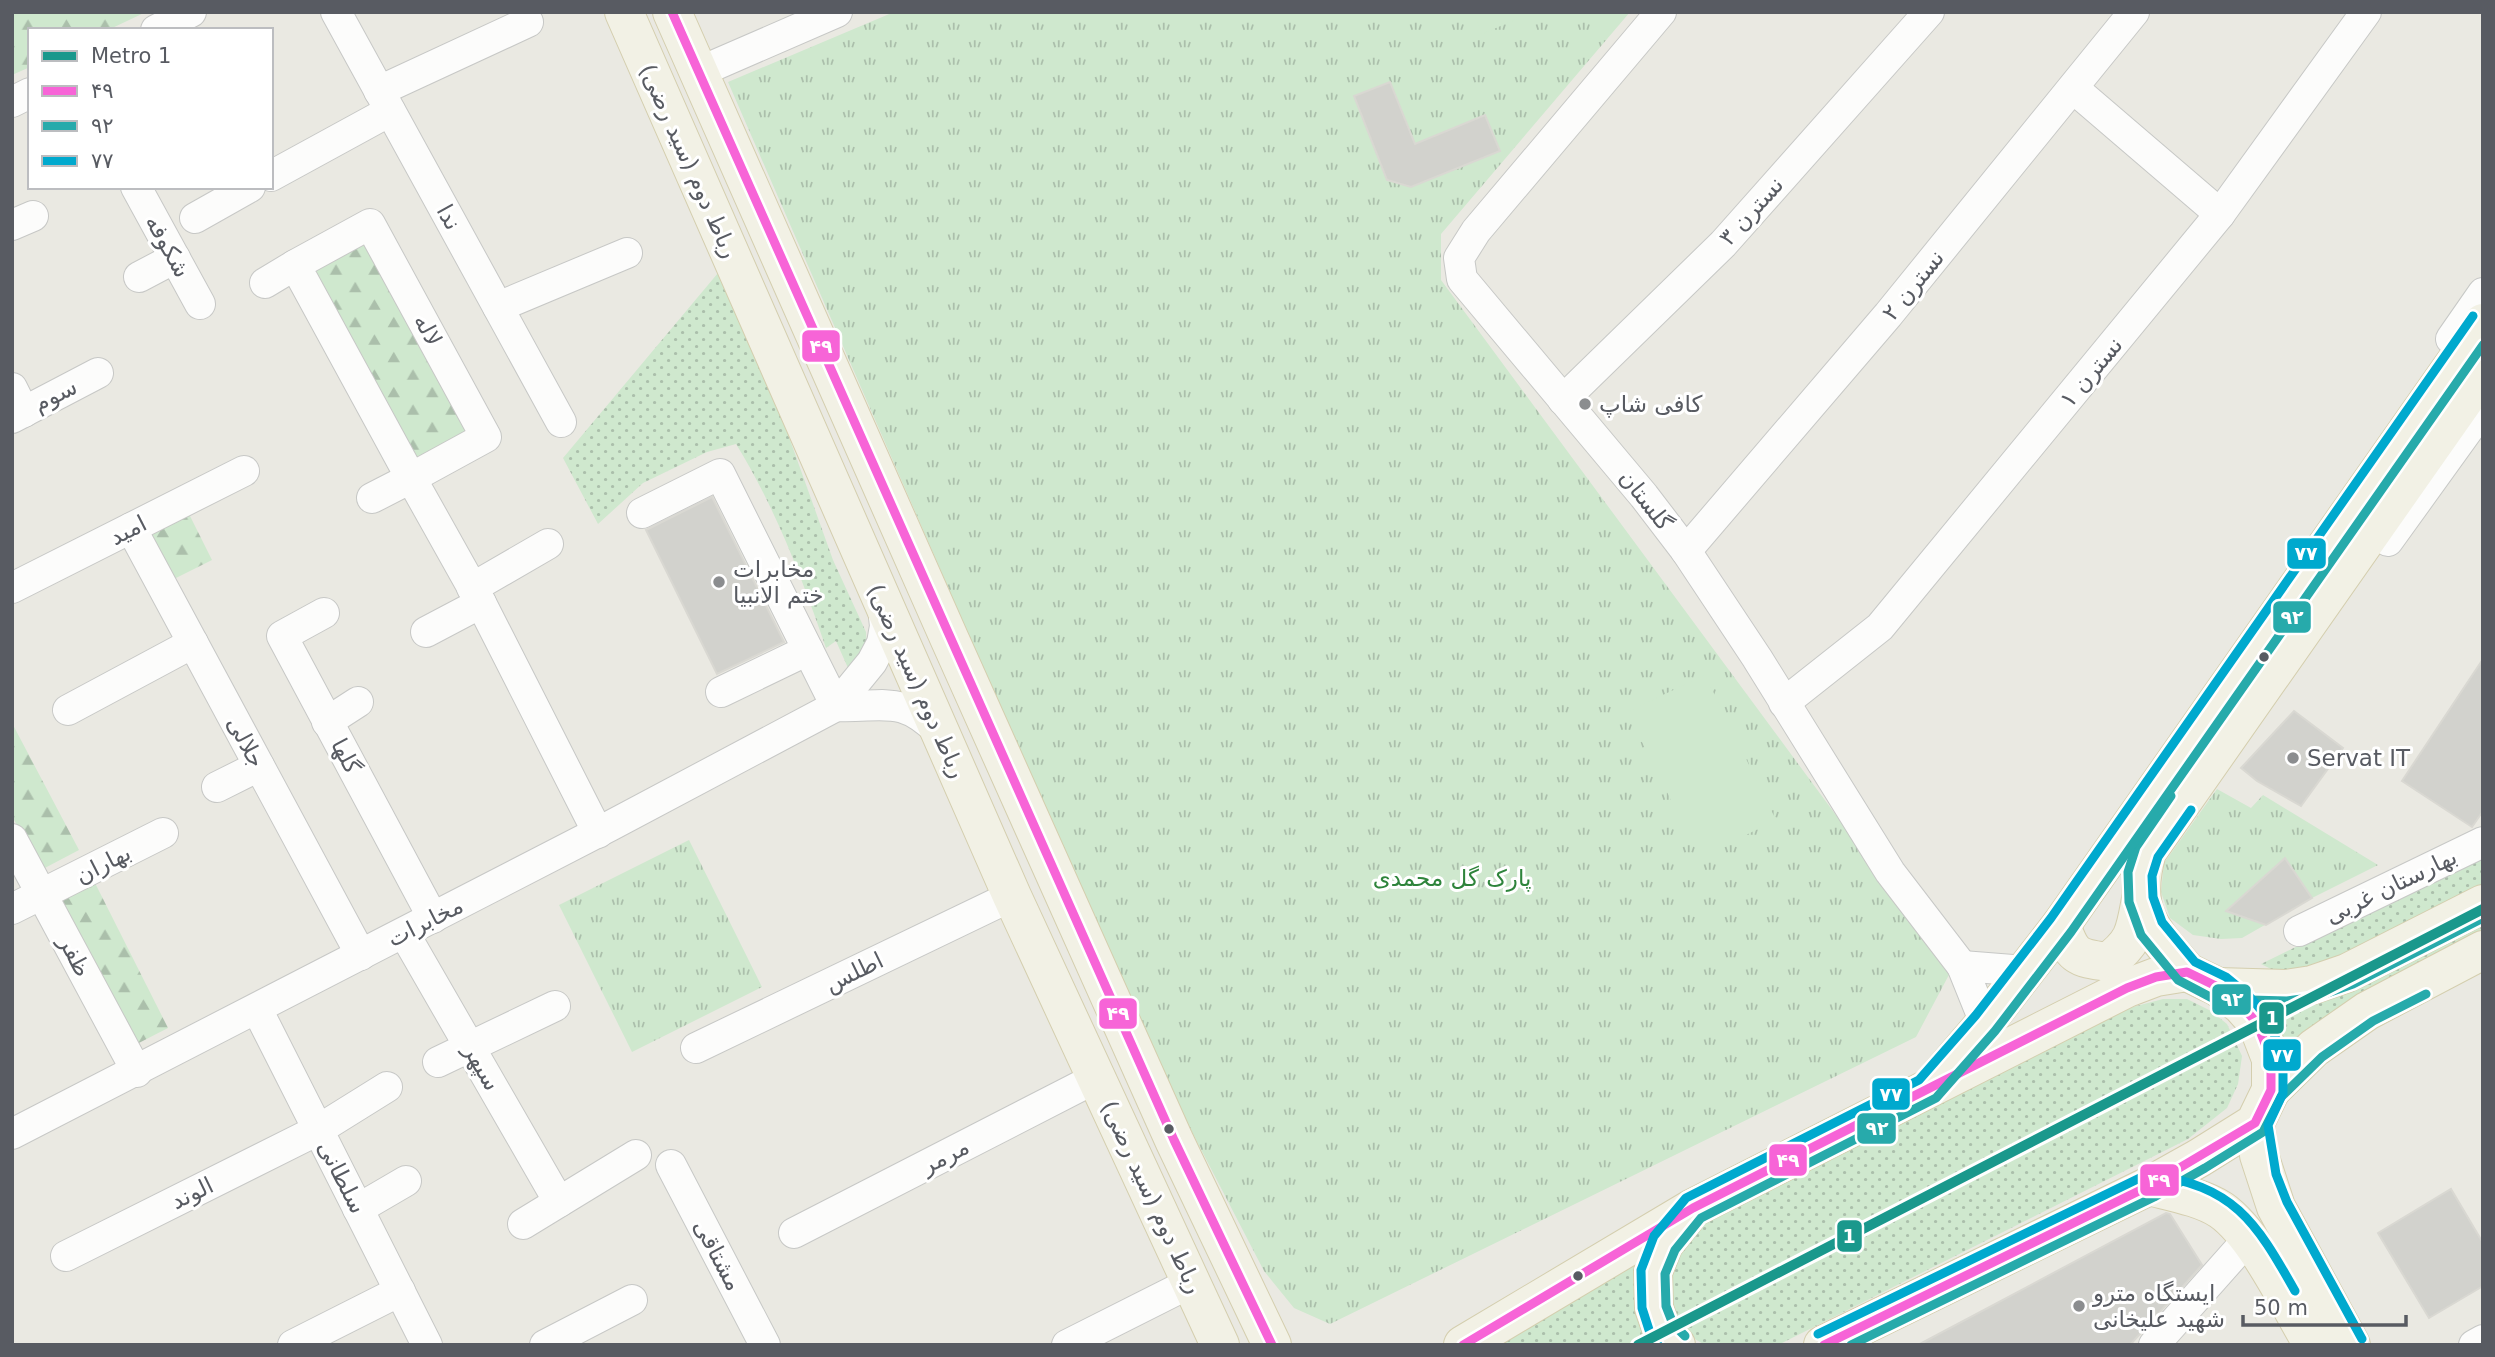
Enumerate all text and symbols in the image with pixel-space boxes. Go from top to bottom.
legend [28,28,273,189]
text: Metro 1 [91,44,171,68]
street label: رباط دوم (سید رضی) [634,60,743,262]
text: ۴۹ [91,79,114,103]
text: ۹۲ [91,114,114,138]
text: ۷۷ [91,149,114,173]
street label: نسترن ۳ [1714,171,1789,251]
street label: ندا [432,200,466,234]
street label: شکوفه [139,210,196,282]
street label: نسترن ۲ [1877,245,1950,326]
street label: لاله [409,310,447,350]
line badge: ۴۹ [801,329,841,363]
street label: نسترن ۱ [2054,332,2128,413]
text: ۴۹ [809,335,833,357]
street label: سوم [29,373,82,418]
place label: کافی شاپ [1599,391,1702,418]
marker: کافی شاپ [1577,396,1593,412]
street label: گلستان [1614,464,1678,536]
street label: امید [105,510,151,550]
line badge: ۷۷ [2286,537,2327,570]
text: ۷۷ [2294,542,2318,564]
place label: مخابرات ختم الانبیا [733,556,824,609]
marker: مخابرات ختم الانبیا [711,574,727,590]
street label: رباط دوم (سید رضی) [862,580,971,782]
line badge: ۹۲ [2272,600,2312,634]
text: ۹۲ [2280,606,2304,628]
unlabelled marker [2257,650,2271,664]
street label: جلالی [222,712,270,772]
street label: گلها [325,734,366,779]
place label: Servat IT [2307,745,2411,771]
marker: Servat IT [2285,750,2301,766]
street label: بهاران [71,839,135,890]
street label: بهارستان غربی [2321,843,2461,930]
park label: پارک گل محمدی [1373,865,1531,892]
street label: مخابرات [383,892,468,953]
street label: ظفر [52,930,96,981]
street label: اطلس [821,947,888,998]
line badge: ۹۲ [2211,983,2252,1016]
text: ۹۲ [2220,988,2244,1010]
line badge: ۴۹ [1098,997,1138,1030]
line badge: 1 [2258,1001,2285,1035]
text: ۴۹ [1106,1002,1130,1024]
text: 1 [2265,1007,2279,1029]
street label: سپهر [457,1038,506,1095]
line badge: ۷۷ [2262,1038,2302,1072]
text: ۷۷ [2270,1044,2294,1066]
line badge: ۷۷ [1871,1077,1911,1111]
text: ۷۷ [1879,1083,1903,1105]
street label: رباط دوم (سید رضی) [1095,1097,1208,1298]
line badge: ۹۲ [1856,1112,1897,1145]
text: ۹۲ [1865,1117,1889,1139]
unlabelled marker [1162,1122,1176,1136]
street label: مرمر [916,1133,974,1180]
street label: سلطانی [313,1136,371,1218]
line badge: ۴۹ [1768,1143,1808,1177]
text: ۴۹ [1776,1149,1800,1171]
line badge: ۴۹ [2139,1163,2180,1197]
text: ۴۹ [2147,1169,2171,1191]
street label: الوند [167,1172,218,1215]
street label: مشتاقی [688,1215,748,1295]
line badge: 1 [1836,1219,1863,1253]
text: 1 [1842,1225,1856,1247]
unlabelled marker [1571,1269,1585,1283]
place label: ایستگاه مترو شهید علیخانی [2092,1280,2225,1333]
scale bar [2243,1284,2406,1328]
text: 50 m [2254,1296,2308,1320]
marker: ایستگاه مترو شهید علیخانی [2071,1298,2087,1314]

